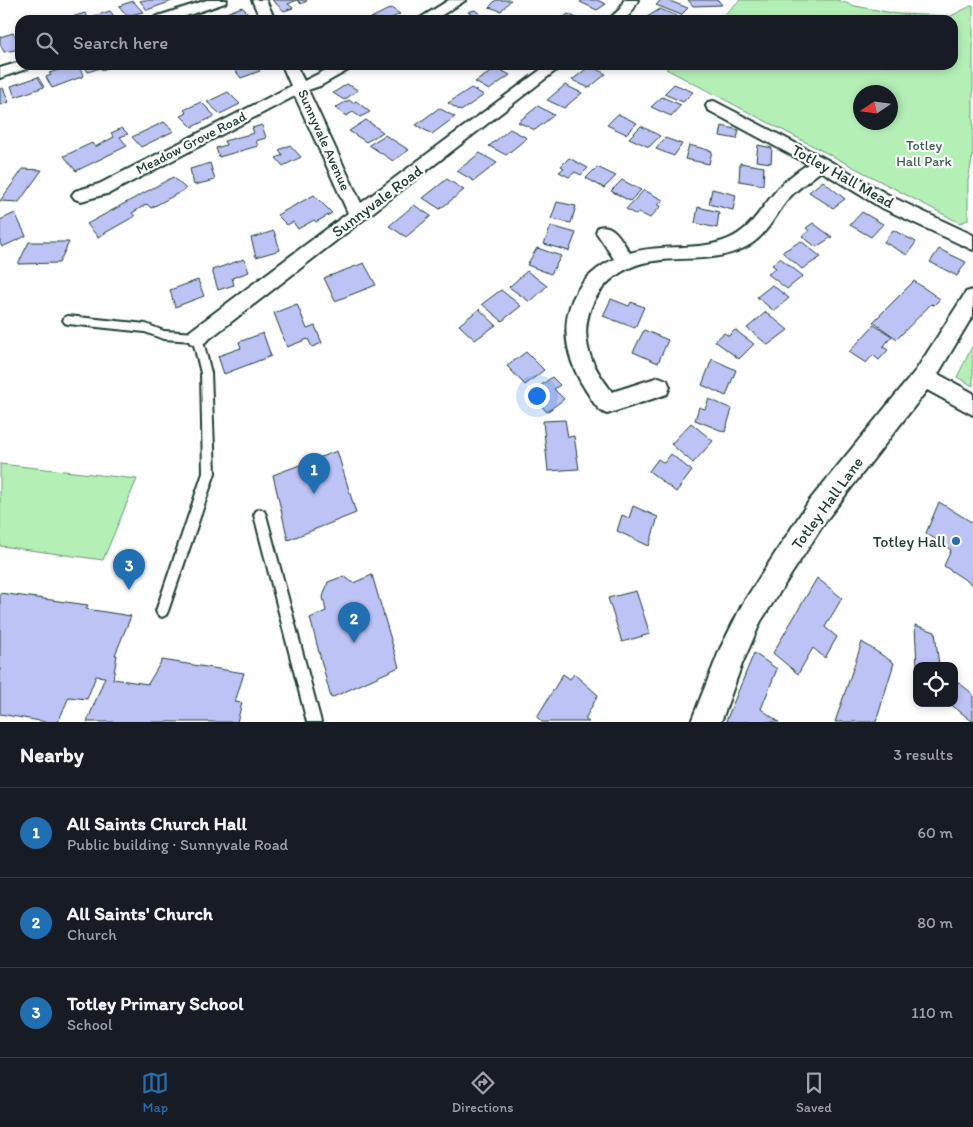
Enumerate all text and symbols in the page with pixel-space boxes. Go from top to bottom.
search box [15,15,958,70]
icon: search [33,29,61,57]
text: Search here [73,31,168,54]
north arrow [853,85,898,130]
street label: Sunnyvale Avenue [294,87,354,194]
street label: Meadow Grove Road [133,108,249,178]
park label: Totley Hall Park [896,137,953,170]
street label: Totley Hall Mead [789,140,898,212]
street label: Sunnyvale Road [328,161,426,241]
your location [524,383,550,409]
pin: 1 [298,453,330,494]
street label: Totley Hall Lane [787,453,867,553]
place label: Totley Hall [873,532,946,551]
marker: Totley Hall [950,535,962,547]
pin: 3 [113,549,145,590]
pin: 2 [338,602,370,643]
map controls [913,662,958,707]
button: locate [913,662,958,707]
text: Nearby [20,742,84,767]
text: 3 results [893,745,953,764]
text: All Saints Church Hall [67,812,247,835]
text: 1 [32,823,40,842]
text: 60 m [918,823,953,842]
text: Public building · Sunnyvale Road [67,835,288,854]
text: All Saints' Church [67,902,213,925]
text: 2 [32,913,40,932]
text: 80 m [917,913,953,932]
text: Church [67,925,117,944]
text: Totley Primary School [67,992,244,1015]
text: 3 [32,1003,40,1022]
text: 110 m [911,1003,953,1022]
text: School [67,1015,113,1034]
tab: Map [141,1069,169,1116]
tab: Directions [452,1069,513,1116]
tab: Saved [796,1069,832,1116]

